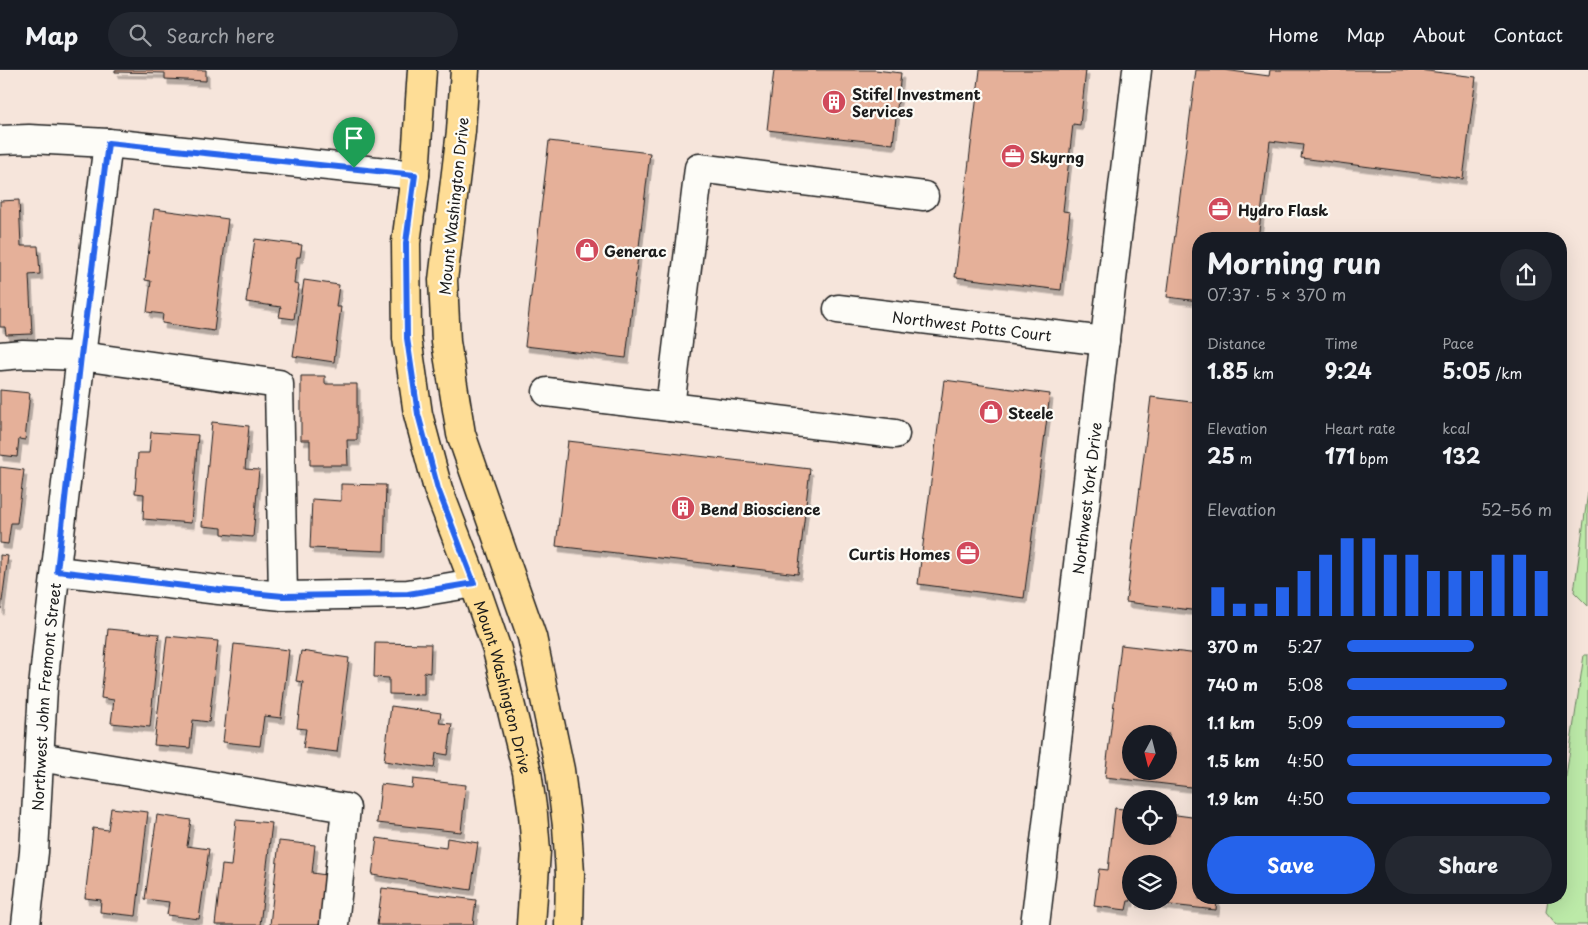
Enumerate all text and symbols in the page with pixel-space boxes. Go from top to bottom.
search box [108,12,458,57]
text: Map [25,17,78,53]
icon: search [126,21,154,49]
text: Search here [166,21,275,49]
text: Home [1268,21,1318,48]
text: Map [1346,21,1385,48]
text: About [1413,21,1465,48]
text: Contact [1493,21,1563,48]
place label: Stifel Investment Services [852,82,981,122]
building icon: Stifel Investment Services [821,89,847,115]
street label: Mount Washington Drive [432,116,474,296]
pin [333,117,375,168]
icon: arrive [340,124,368,152]
office icon: Skyrng [1000,143,1026,169]
place label: Skyrng [1030,145,1084,168]
office icon: Hydro Flask [1207,196,1233,222]
place label: Hydro Flask [1238,198,1328,221]
shop icon: Generac [574,237,600,263]
place label: Generac [604,239,667,262]
text: Morning run [1207,241,1381,284]
button: share [1500,249,1552,301]
text: 07:37 · 5 × 370 m [1207,282,1346,306]
street label: Northwest Potts Court [891,304,1053,346]
text: Distance [1207,333,1266,354]
text: Time [1325,333,1358,354]
text: Pace [1442,333,1474,354]
text: 1.85 [1207,354,1248,386]
text: 9:24 [1325,354,1372,386]
text: 5:05 [1442,354,1491,386]
text: km [1248,363,1274,384]
text: /km [1491,363,1522,384]
shop icon: Steele [978,399,1004,425]
place label: Steele [1008,401,1053,424]
text: Elevation [1207,418,1267,439]
text: Heart rate [1325,418,1395,439]
text: kcal [1442,418,1470,439]
street label: Northwest York Drive [1065,421,1106,575]
text: 25 [1207,439,1235,471]
text: 171 [1325,439,1355,471]
text: 132 [1442,439,1480,471]
text: m [1235,448,1252,469]
text: bpm [1355,448,1389,469]
building icon: Bend Bioscience [670,495,696,521]
place label: Bend Bioscience [700,497,820,520]
text: Elevation [1207,497,1276,521]
text: 52–56 m [1481,497,1552,521]
office icon: Curtis Homes [955,540,981,566]
place label: Curtis Homes [848,542,950,565]
street label: Northwest John Fremont Street [25,581,66,811]
street label: Mount Washington Drive [469,597,538,776]
text: 370 m [1207,634,1258,658]
text: 5:27 [1287,634,1322,658]
text: 740 m [1207,672,1258,696]
text: 5:08 [1287,672,1324,696]
text: 1.1 km [1207,710,1255,734]
text: 5:09 [1287,710,1323,734]
north arrow [1122,725,1178,780]
map controls [1122,725,1177,910]
text: 1.5 km [1207,748,1260,772]
text: 4:50 [1287,748,1324,772]
text: 1.9 km [1207,786,1259,810]
text: 4:50 [1287,786,1324,810]
button: locate [1122,790,1177,845]
button: Save [1207,836,1375,894]
button: Share [1385,836,1552,894]
button: layers [1122,855,1177,910]

